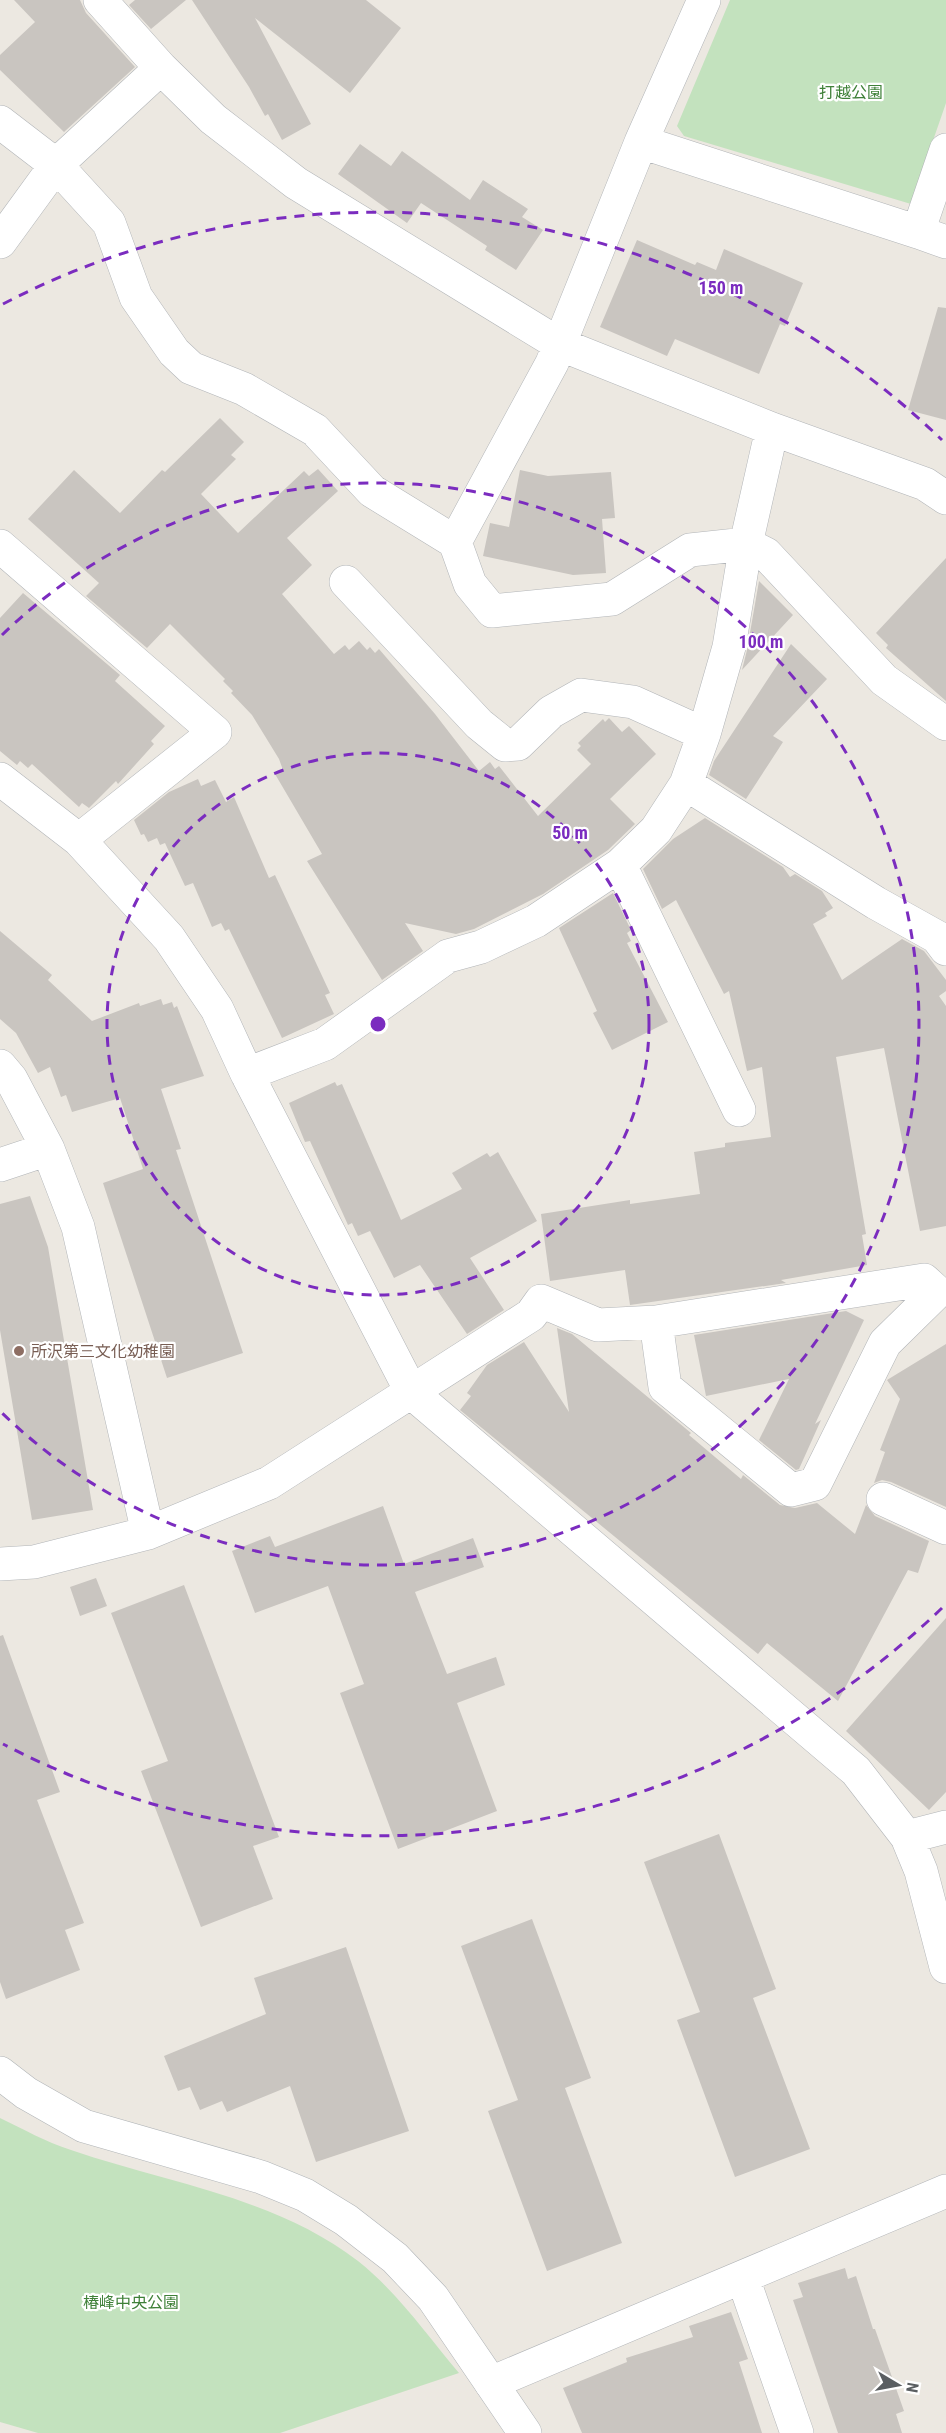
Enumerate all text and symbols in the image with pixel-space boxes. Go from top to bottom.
park label: 打越公園 [819,83,883,102]
text: 150 m [699,277,743,298]
text: 100 m [739,631,783,652]
text: 50 m [552,822,588,843]
centre of rings [368,1014,388,1034]
place label: 所沢第三文化幼稚園 [31,1342,175,1361]
marker: 所沢第三文化幼稚園 [12,1344,26,1358]
park label: 椿峰中央公園 [83,2293,179,2312]
north arrow [868,2355,928,2415]
text: N [902,2381,922,2394]

